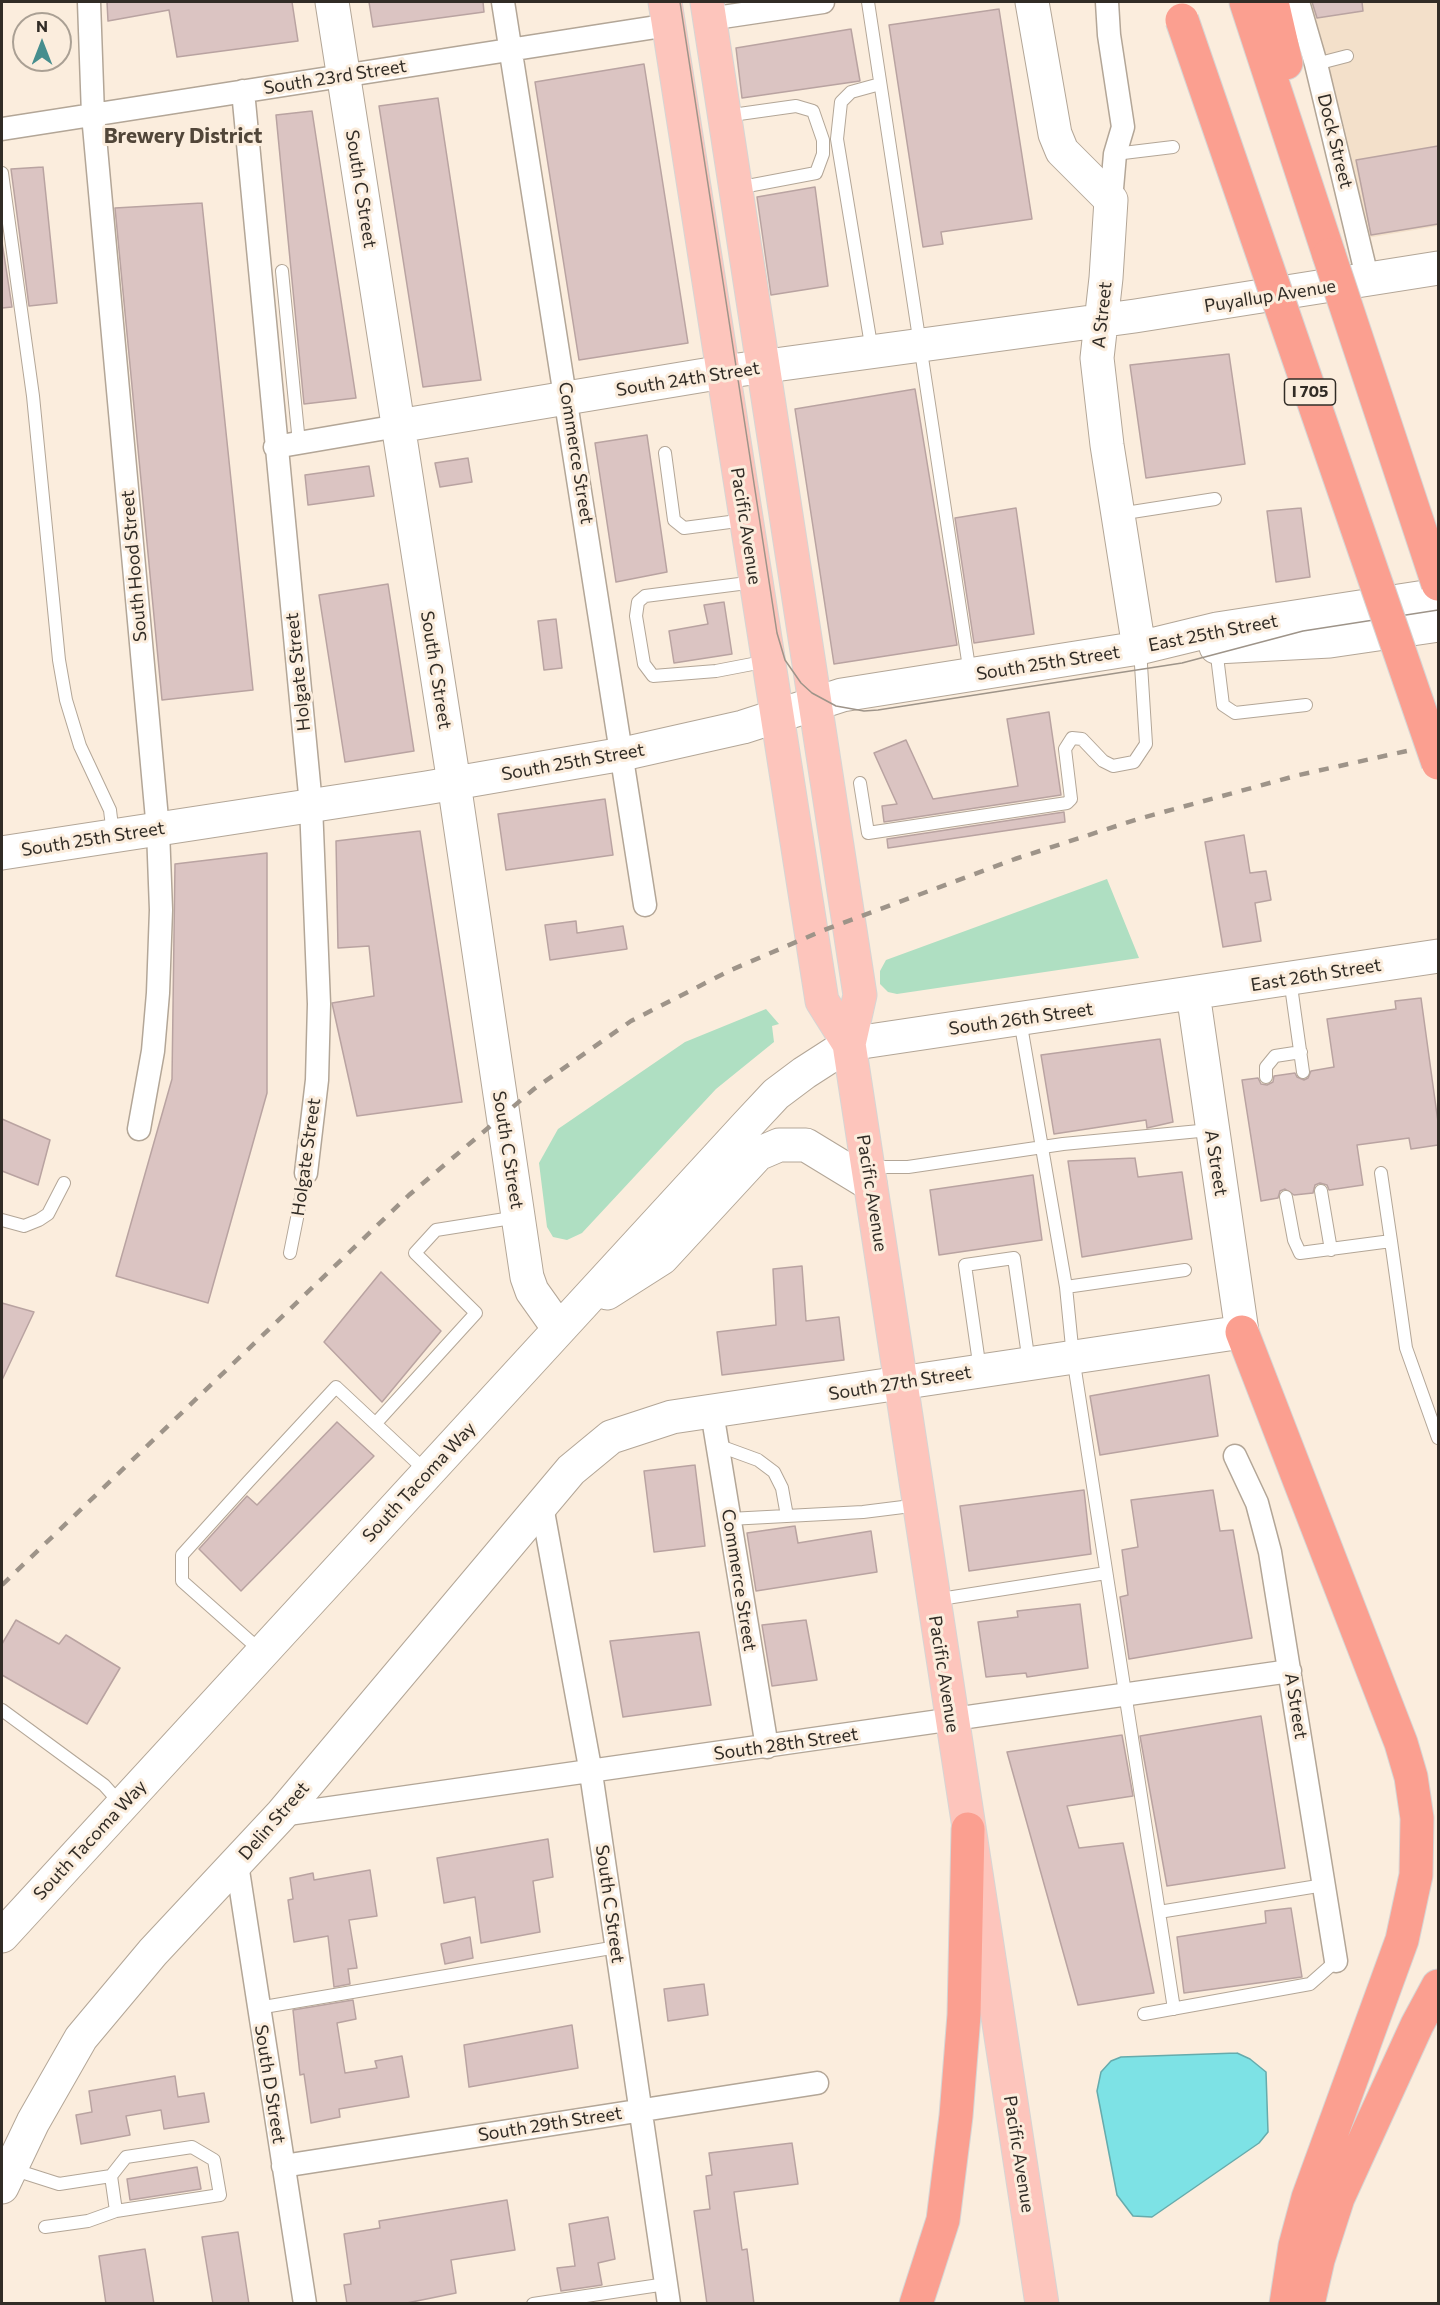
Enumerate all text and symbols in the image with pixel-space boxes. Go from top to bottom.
north arrow [12,12,72,72]
text: N [36,16,48,35]
street label: South 23rd Street [262,55,408,99]
street label: Dock Street [1313,91,1357,191]
district label: Brewery District [104,123,262,149]
street label: South C Street [341,128,381,250]
street label: Puyallup Avenue [1203,275,1337,317]
street label: A Street [1088,281,1116,349]
street label: South 24th Street [615,357,761,401]
road number: I 705 [1284,379,1336,405]
street label: Commerce Street [554,380,598,526]
street label: Pacific Avenue [726,466,766,586]
street label: South Hood Street [117,489,151,643]
street label: South C Street [416,609,456,731]
street label: East 25th Street [1146,610,1280,656]
street label: Holgate Street [281,612,315,732]
street label: South 25th Street [975,641,1121,685]
street label: South 25th Street [500,739,646,785]
street label: South 25th Street [20,817,166,861]
street label: East 26th Street [1249,954,1383,996]
street label: South 26th Street [948,998,1094,1040]
street label: South C Street [488,1089,528,1211]
street label: Holgate Street [287,1097,325,1217]
street label: A Street [1200,1128,1232,1198]
street label: Pacific Avenue [852,1133,892,1253]
street label: South 27th Street [827,1361,973,1405]
street label: South Tacoma Way [358,1418,480,1546]
street label: Commerce Street [717,1507,761,1653]
street label: Pacific Avenue [924,1614,964,1734]
street label: A Street [1280,1671,1312,1741]
street label: South 28th Street [713,1723,859,1765]
street label: South Tacoma Way [29,1776,151,1904]
street label: Delin Street [234,1777,314,1865]
street label: South C Street [591,1843,629,1965]
street label: South D Street [250,2023,290,2145]
street label: Pacific Avenue [999,2094,1039,2214]
street label: South 29th Street [477,2102,623,2146]

